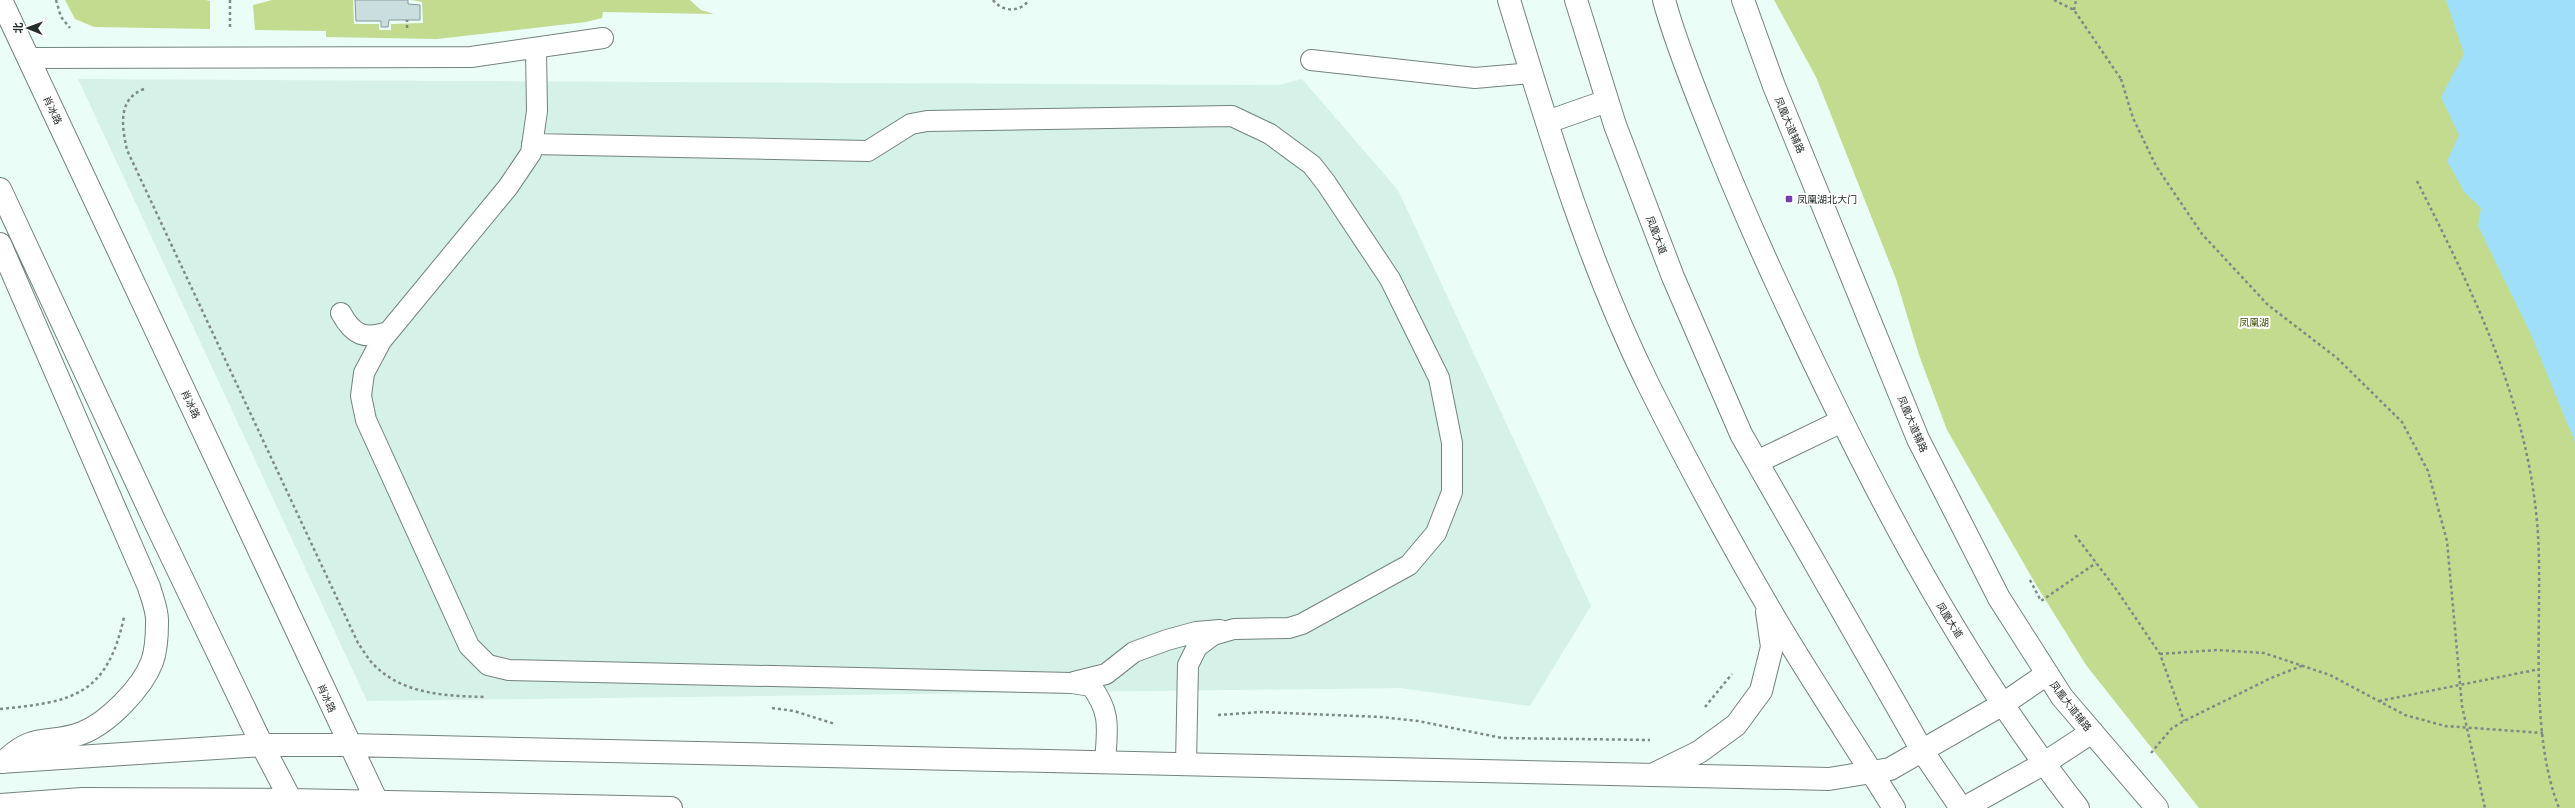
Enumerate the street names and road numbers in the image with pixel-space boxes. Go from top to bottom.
street label: 肖冰路 [39,93,66,127]
street label: 凤凰大道辅路 [1771,95,1808,156]
street label: 凤凰大道 [1642,214,1671,257]
street label: 肖冰路 [177,387,204,421]
street label: 凤凰大道辅路 [1894,394,1931,455]
street label: 凤凰大道 [1933,599,1967,641]
street label: 凤凰大道辅路 [2046,678,2095,735]
street label: 肖冰路 [314,681,339,715]

